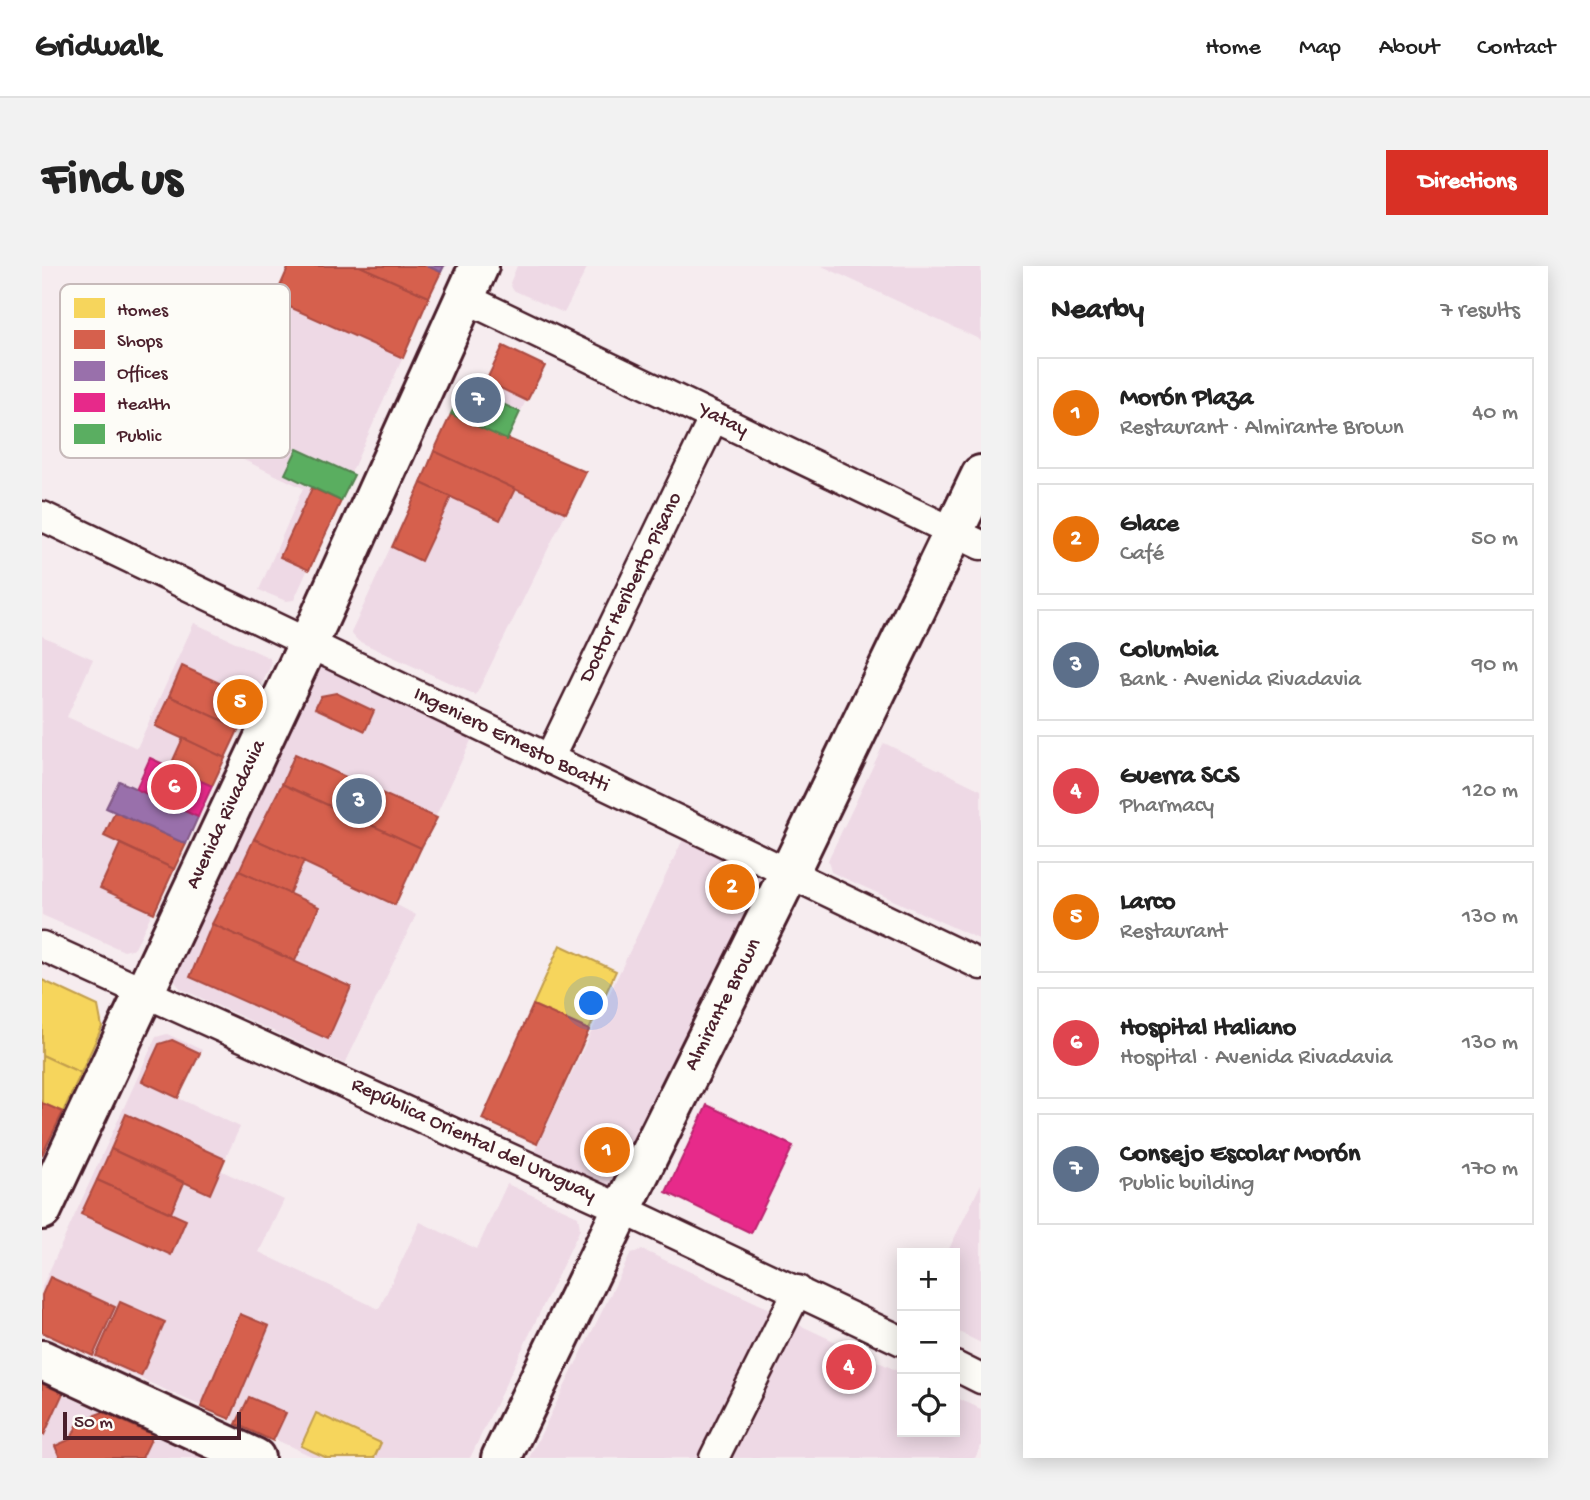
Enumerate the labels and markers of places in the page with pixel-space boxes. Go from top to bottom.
pin: 7 [455,374,501,426]
pin: 5 [217,676,263,728]
pin: 6 [151,761,197,813]
pin: 3 [336,775,382,827]
pin: 2 [709,861,755,913]
pin: 1 [584,1124,630,1176]
pin: 4 [826,1341,872,1393]

